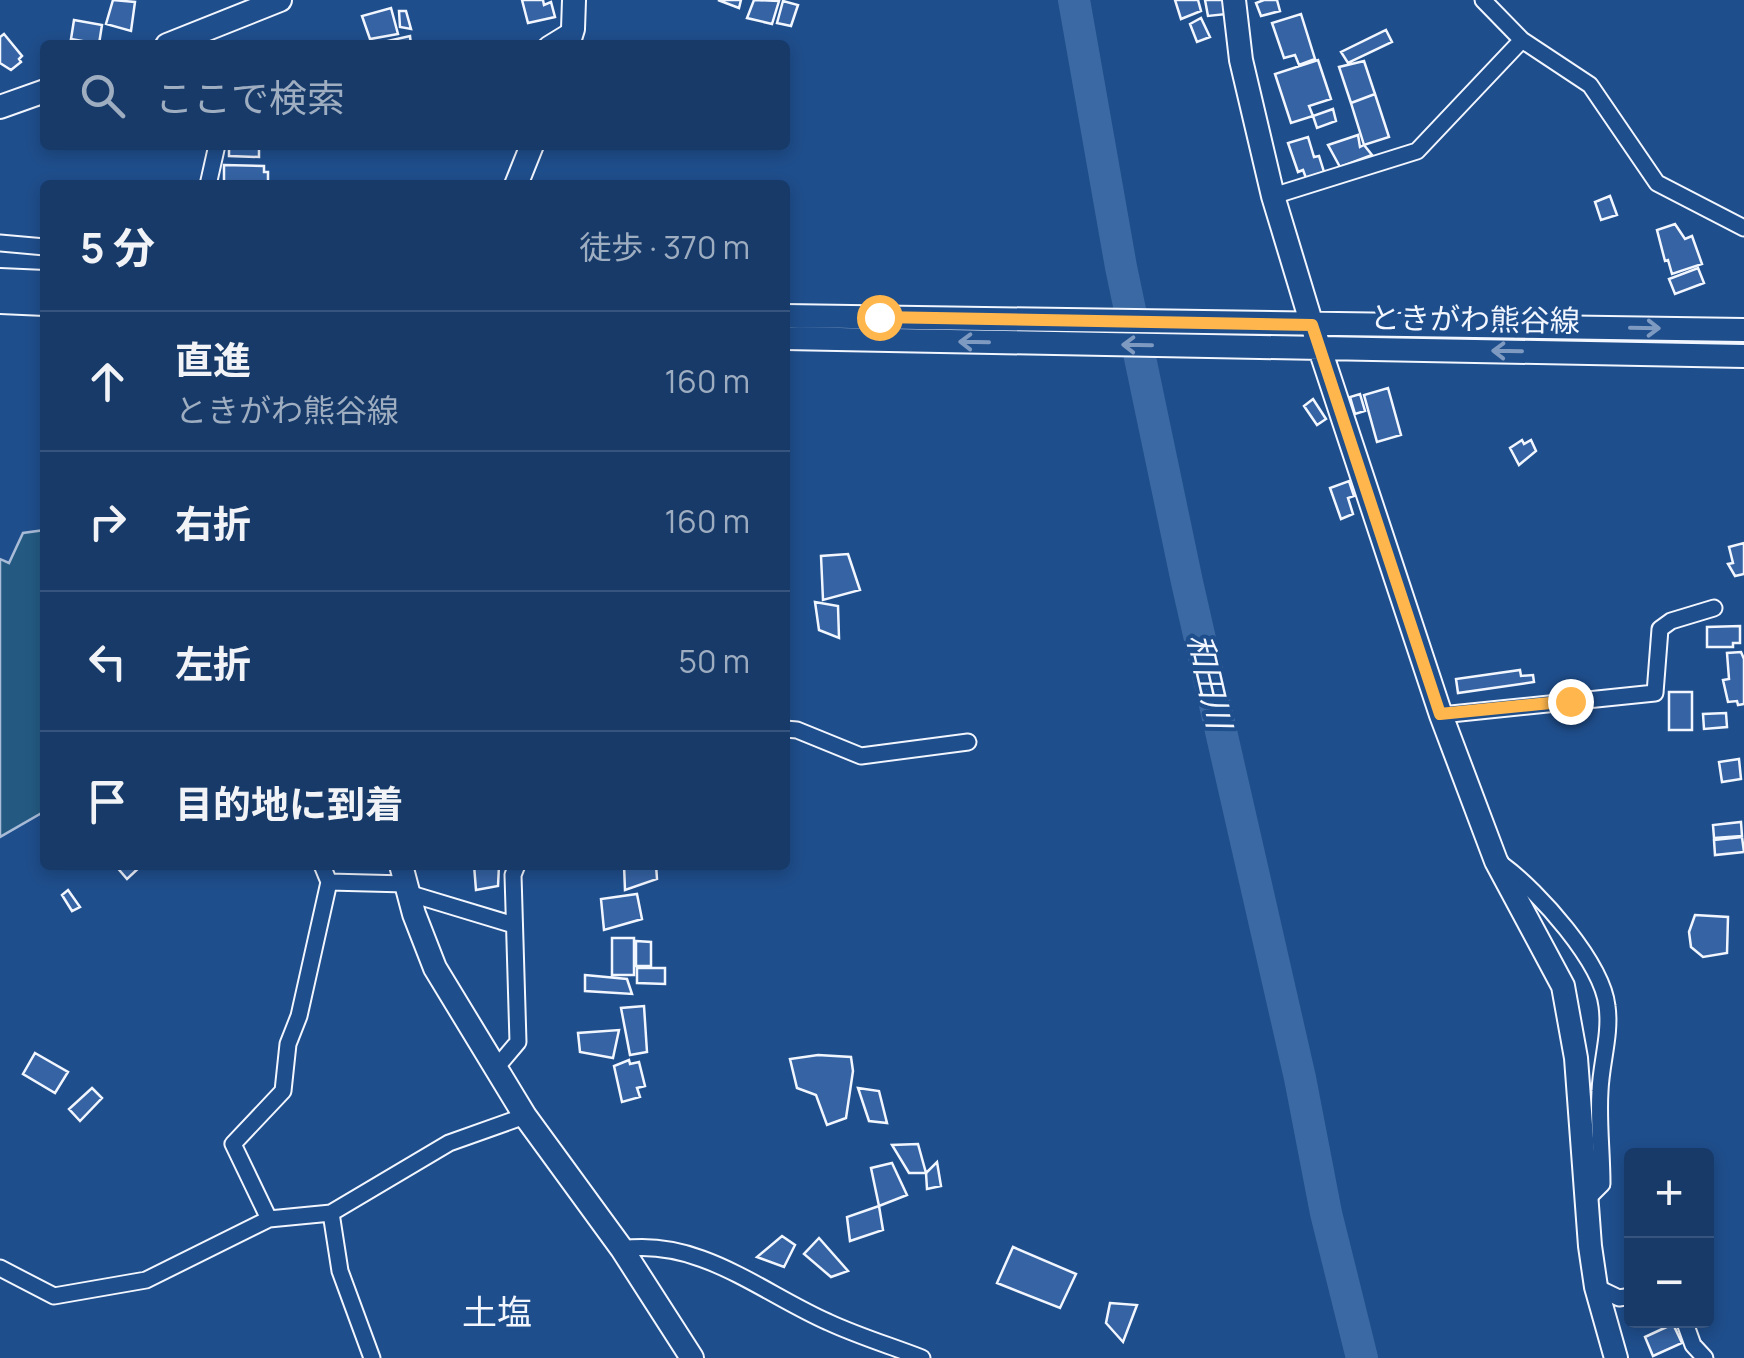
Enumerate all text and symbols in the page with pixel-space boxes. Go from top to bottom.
search box [40,40,790,150]
icon: search [75,68,130,123]
text: ここで検索 [155,71,345,123]
text: 5 分 [80,218,155,276]
text: 徒歩 · 370 m [579,225,750,269]
route start [857,295,903,341]
street label: ときがわ熊谷線 [1370,296,1580,341]
one-way arrow [1629,319,1661,338]
one-way arrow [959,332,992,352]
text: 直進 [175,333,251,385]
one-way arrow [1122,335,1154,354]
one-way arrow [1491,342,1524,360]
icon: ahead [80,354,135,409]
text: 160 m [665,359,750,403]
text: ときがわ熊谷線 [175,388,399,432]
icon: right [80,494,135,549]
text: 右折 [175,497,251,549]
text: 160 m [665,499,750,543]
water label: 和田川 [1178,629,1243,735]
icon: left [80,634,135,689]
text: 左折 [175,637,251,689]
text: 50 m [678,639,750,683]
route end [1548,679,1594,725]
icon: arrive [80,774,135,829]
text: 目的地に到着 [175,777,403,829]
map controls [1624,1148,1714,1328]
button: + [1624,1148,1714,1238]
button: − [1624,1238,1714,1328]
district label: 土塩 [462,1288,532,1336]

